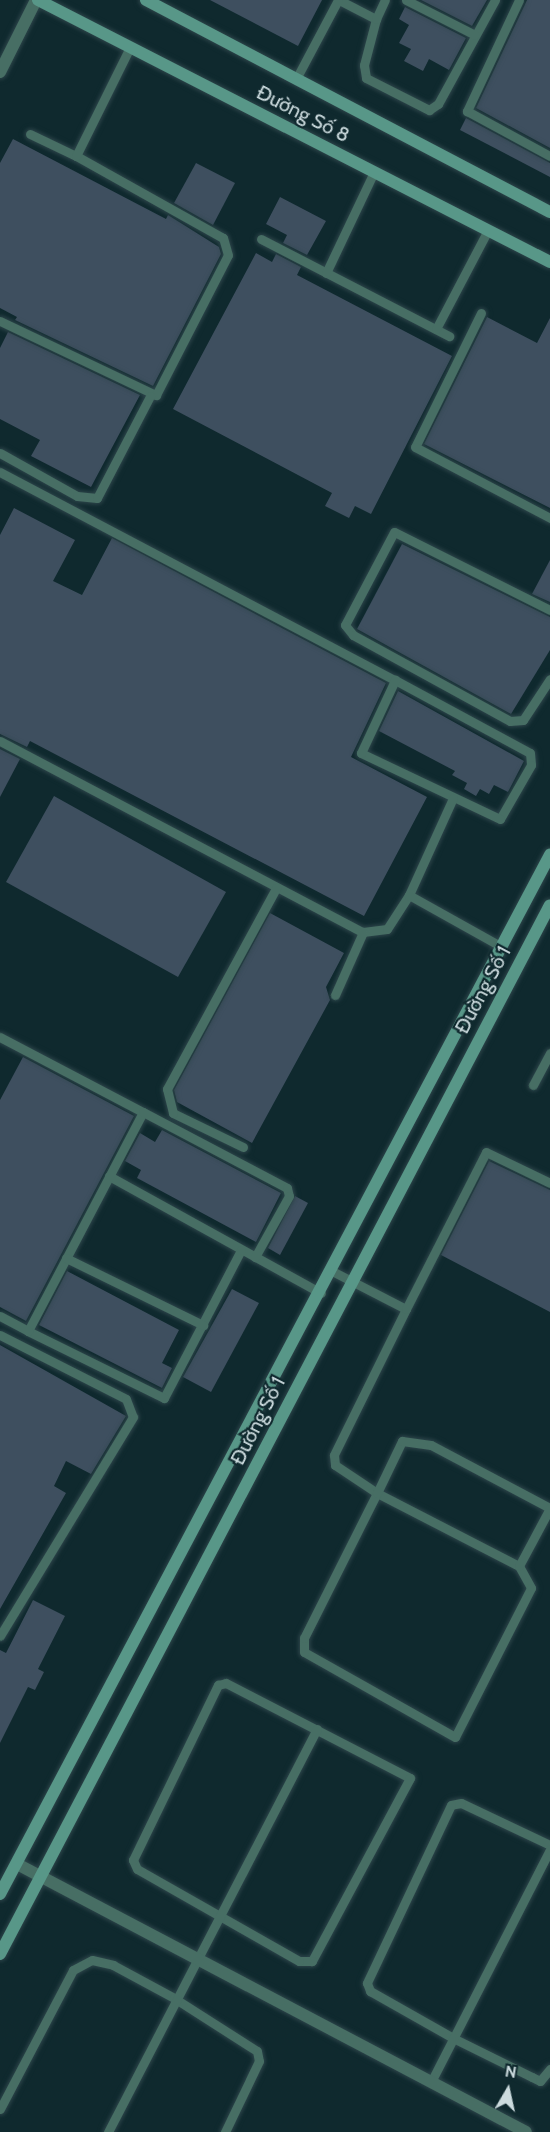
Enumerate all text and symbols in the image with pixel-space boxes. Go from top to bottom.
street label: Đường Số 8 [253,80,353,148]
street label: Đường Số 1 [450,942,516,1038]
street label: Đường Số 1 [226,1373,290,1469]
north arrow [478,2060,538,2120]
text: N [504,2061,518,2082]

